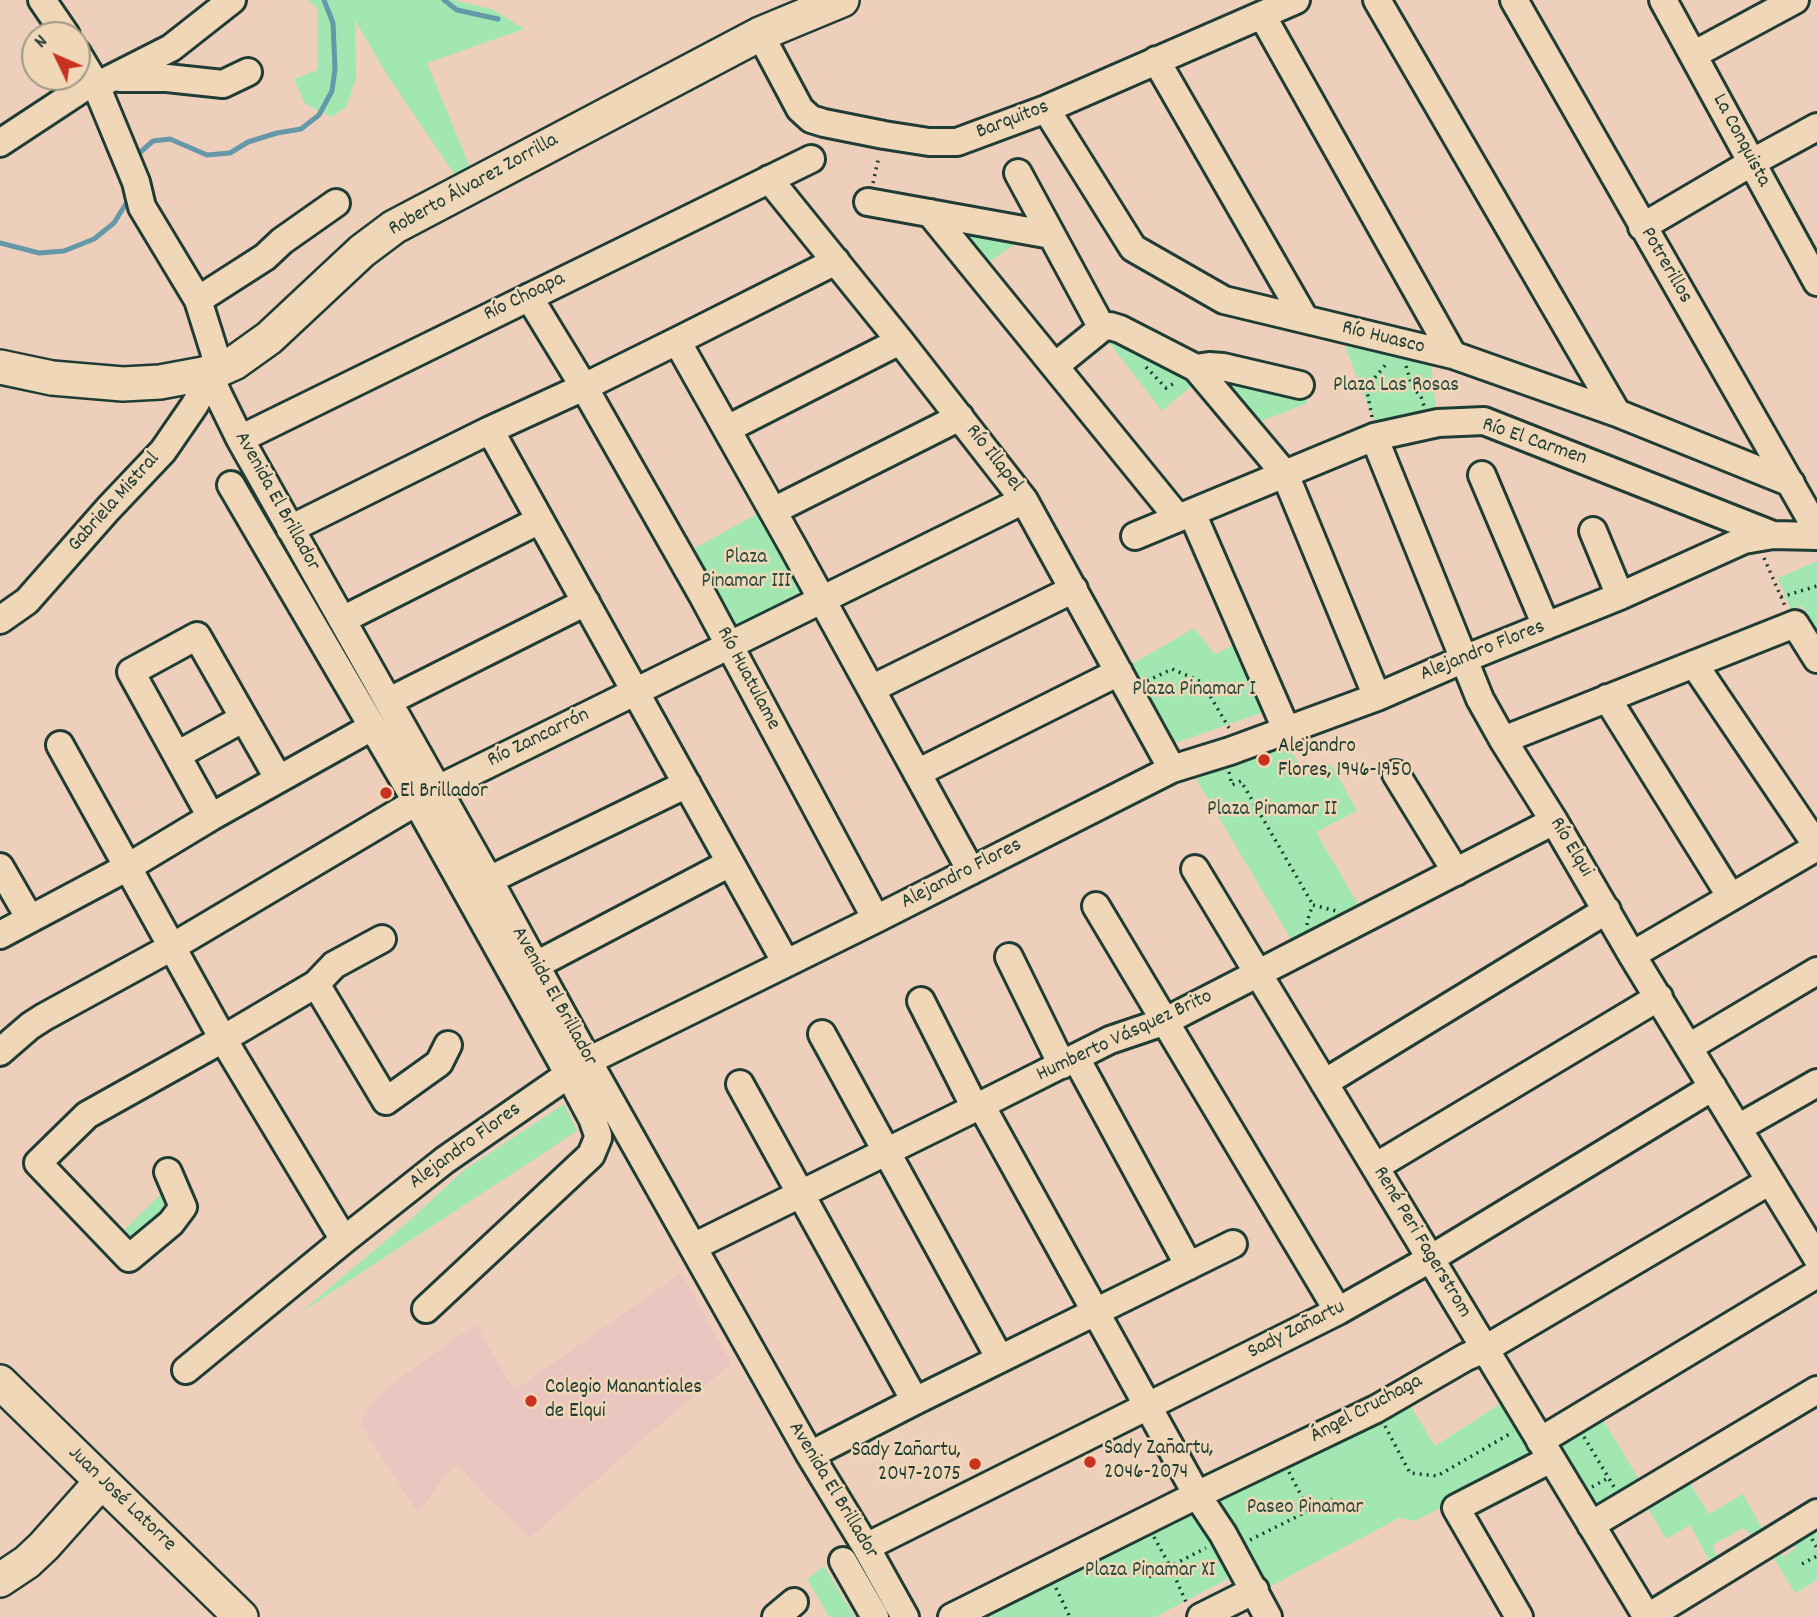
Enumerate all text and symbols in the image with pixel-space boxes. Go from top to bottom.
north arrow [21,21,91,91]
text: N [29,30,55,55]
street label: La Conquista [1705,90,1775,192]
street label: Barquitos [973,96,1053,146]
street label: Roberto Álvarez Zorrilla [385,129,563,243]
street label: Potrerillos [1633,224,1697,308]
street label: Río Choapa [480,268,570,328]
street label: Río Huasco [1339,317,1427,361]
park label: Plaza Las Rosas [1333,374,1459,400]
street label: Río El Carmen [1478,413,1590,473]
street label: Río Illapel [959,420,1027,498]
street label: Avenida El Brillador [227,428,325,576]
street label: Gabriela Mistral [64,448,166,558]
park label: Plaza Pinamar III [701,546,791,596]
street label: Alejandro Flores [1417,616,1549,688]
street label: Río Huatulame [709,623,785,735]
park label: Plaza Pinamar I [1132,678,1256,704]
street label: Río Zancarrón [484,704,594,774]
place label: Alejandro Flores, 1946-1950 [1278,735,1412,785]
marker: Alejandro Flores, 1946-1950 [1256,752,1272,768]
place label: El Brillador [400,780,488,806]
marker: El Brillador [378,785,394,801]
park label: Plaza Pinamar II [1207,798,1337,824]
street label: Río Elqui [1542,814,1598,882]
street label: Alejandro Flores [897,834,1027,916]
street label: Avenida El Brillador [504,923,602,1071]
street label: Humberto Vásquez Brito [1033,985,1217,1089]
street label: Alejandro Flores [405,1098,527,1196]
street label: René Peri Fagerstrom [1366,1163,1476,1323]
street label: Sady Zañartu [1244,1296,1350,1366]
street label: Ángel Cruchaga [1307,1370,1427,1450]
place label: Colegio Manantiales de Elqui [545,1376,702,1426]
marker: Colegio Manantiales de Elqui [523,1393,539,1409]
street label: Avenida El Brillador [781,1418,883,1564]
place label: Sady Zañartu, 2046-2074 [1104,1437,1214,1487]
place label: Sady Zañartu, 2047-2075 [851,1439,961,1489]
street label: Juan José Latorre [61,1442,181,1558]
marker: Sady Zañartu, 2046-2074 [1082,1454,1098,1470]
marker: Sady Zañartu, 2047-2075 [967,1456,983,1472]
park label: Paseo Pinamar [1247,1496,1363,1522]
park label: Plaza Pinamar XI [1085,1559,1215,1585]

